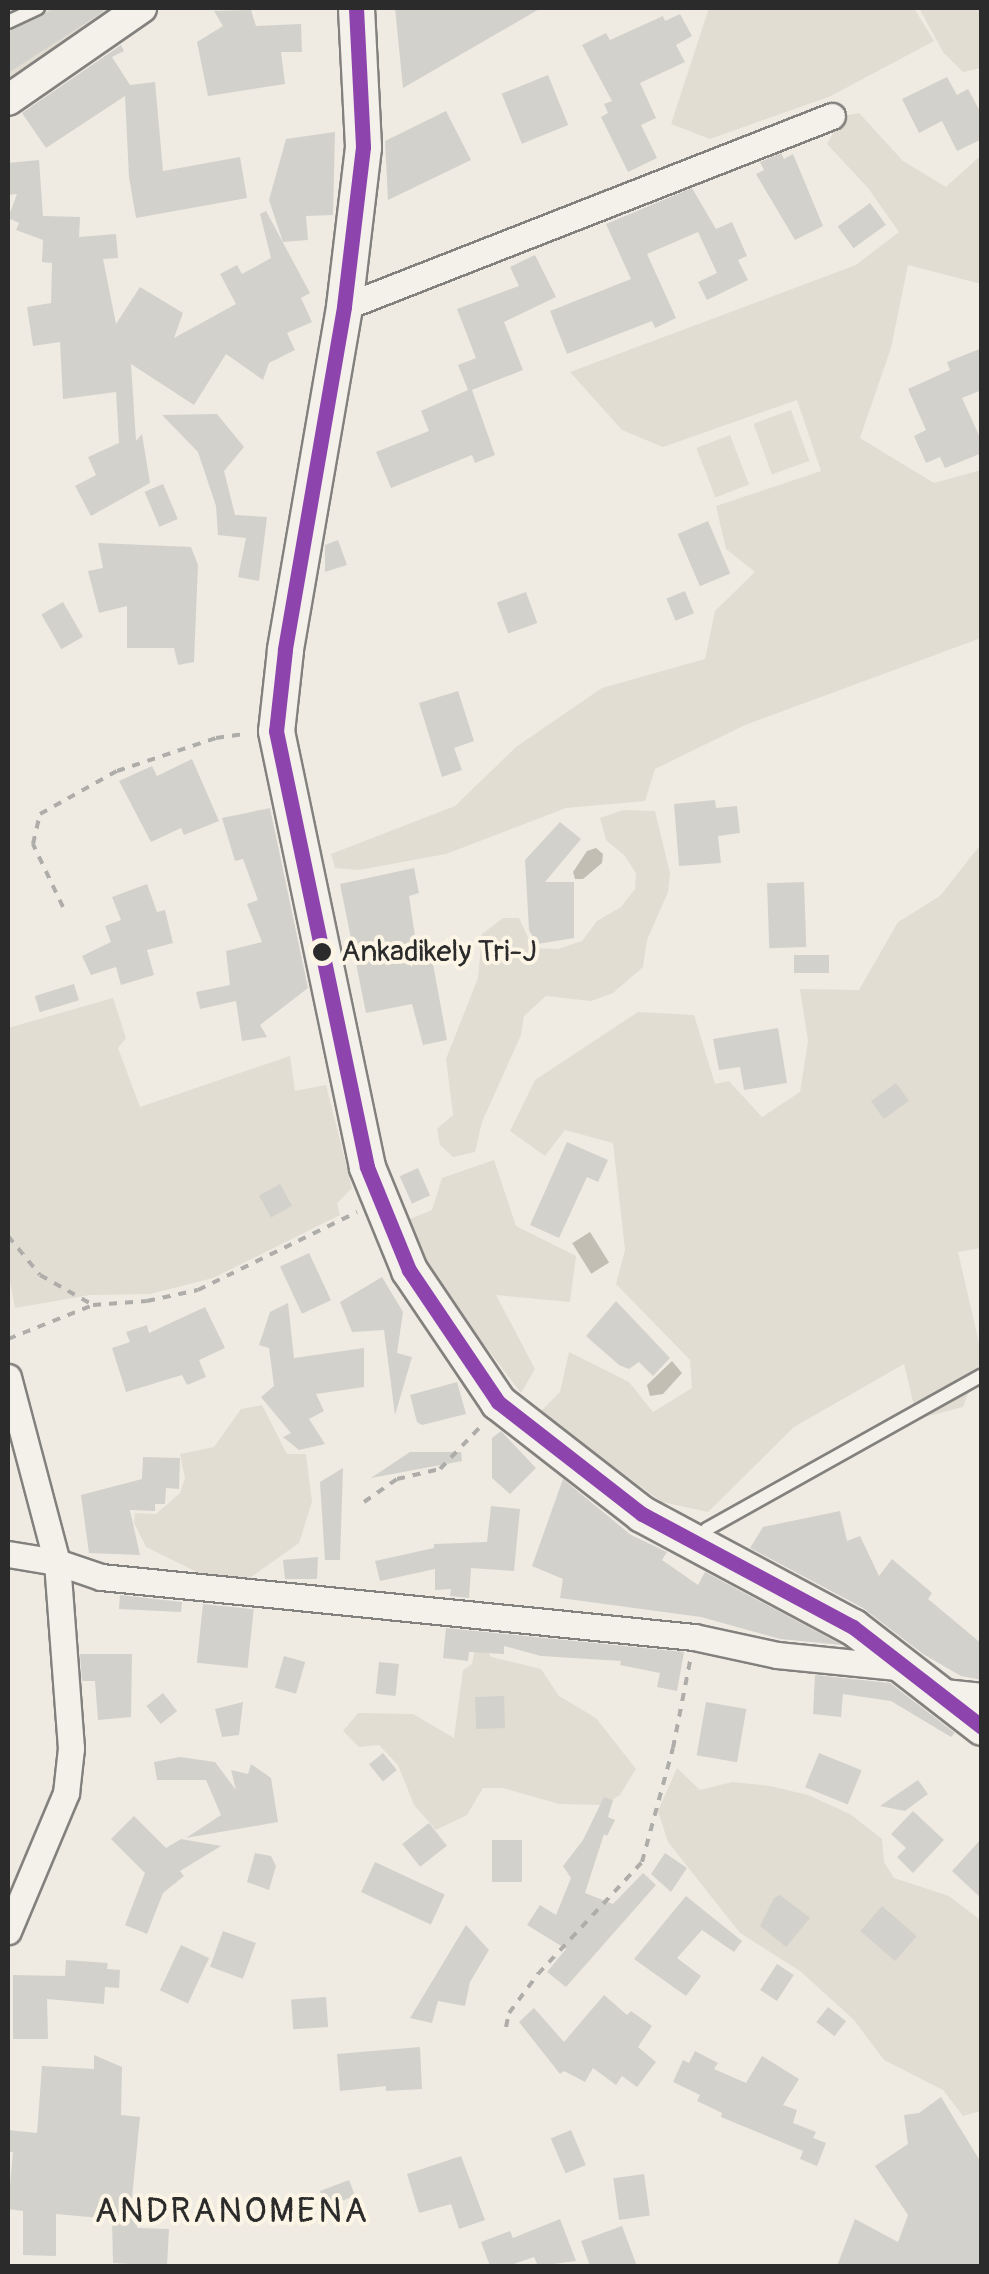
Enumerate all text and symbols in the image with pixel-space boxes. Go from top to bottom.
place label: Ankadikely Tri-J [341,934,537,970]
marker: Ankadikely Tri-J [312,942,332,962]
district label: ANDRANOMENA [94,2190,370,2232]

